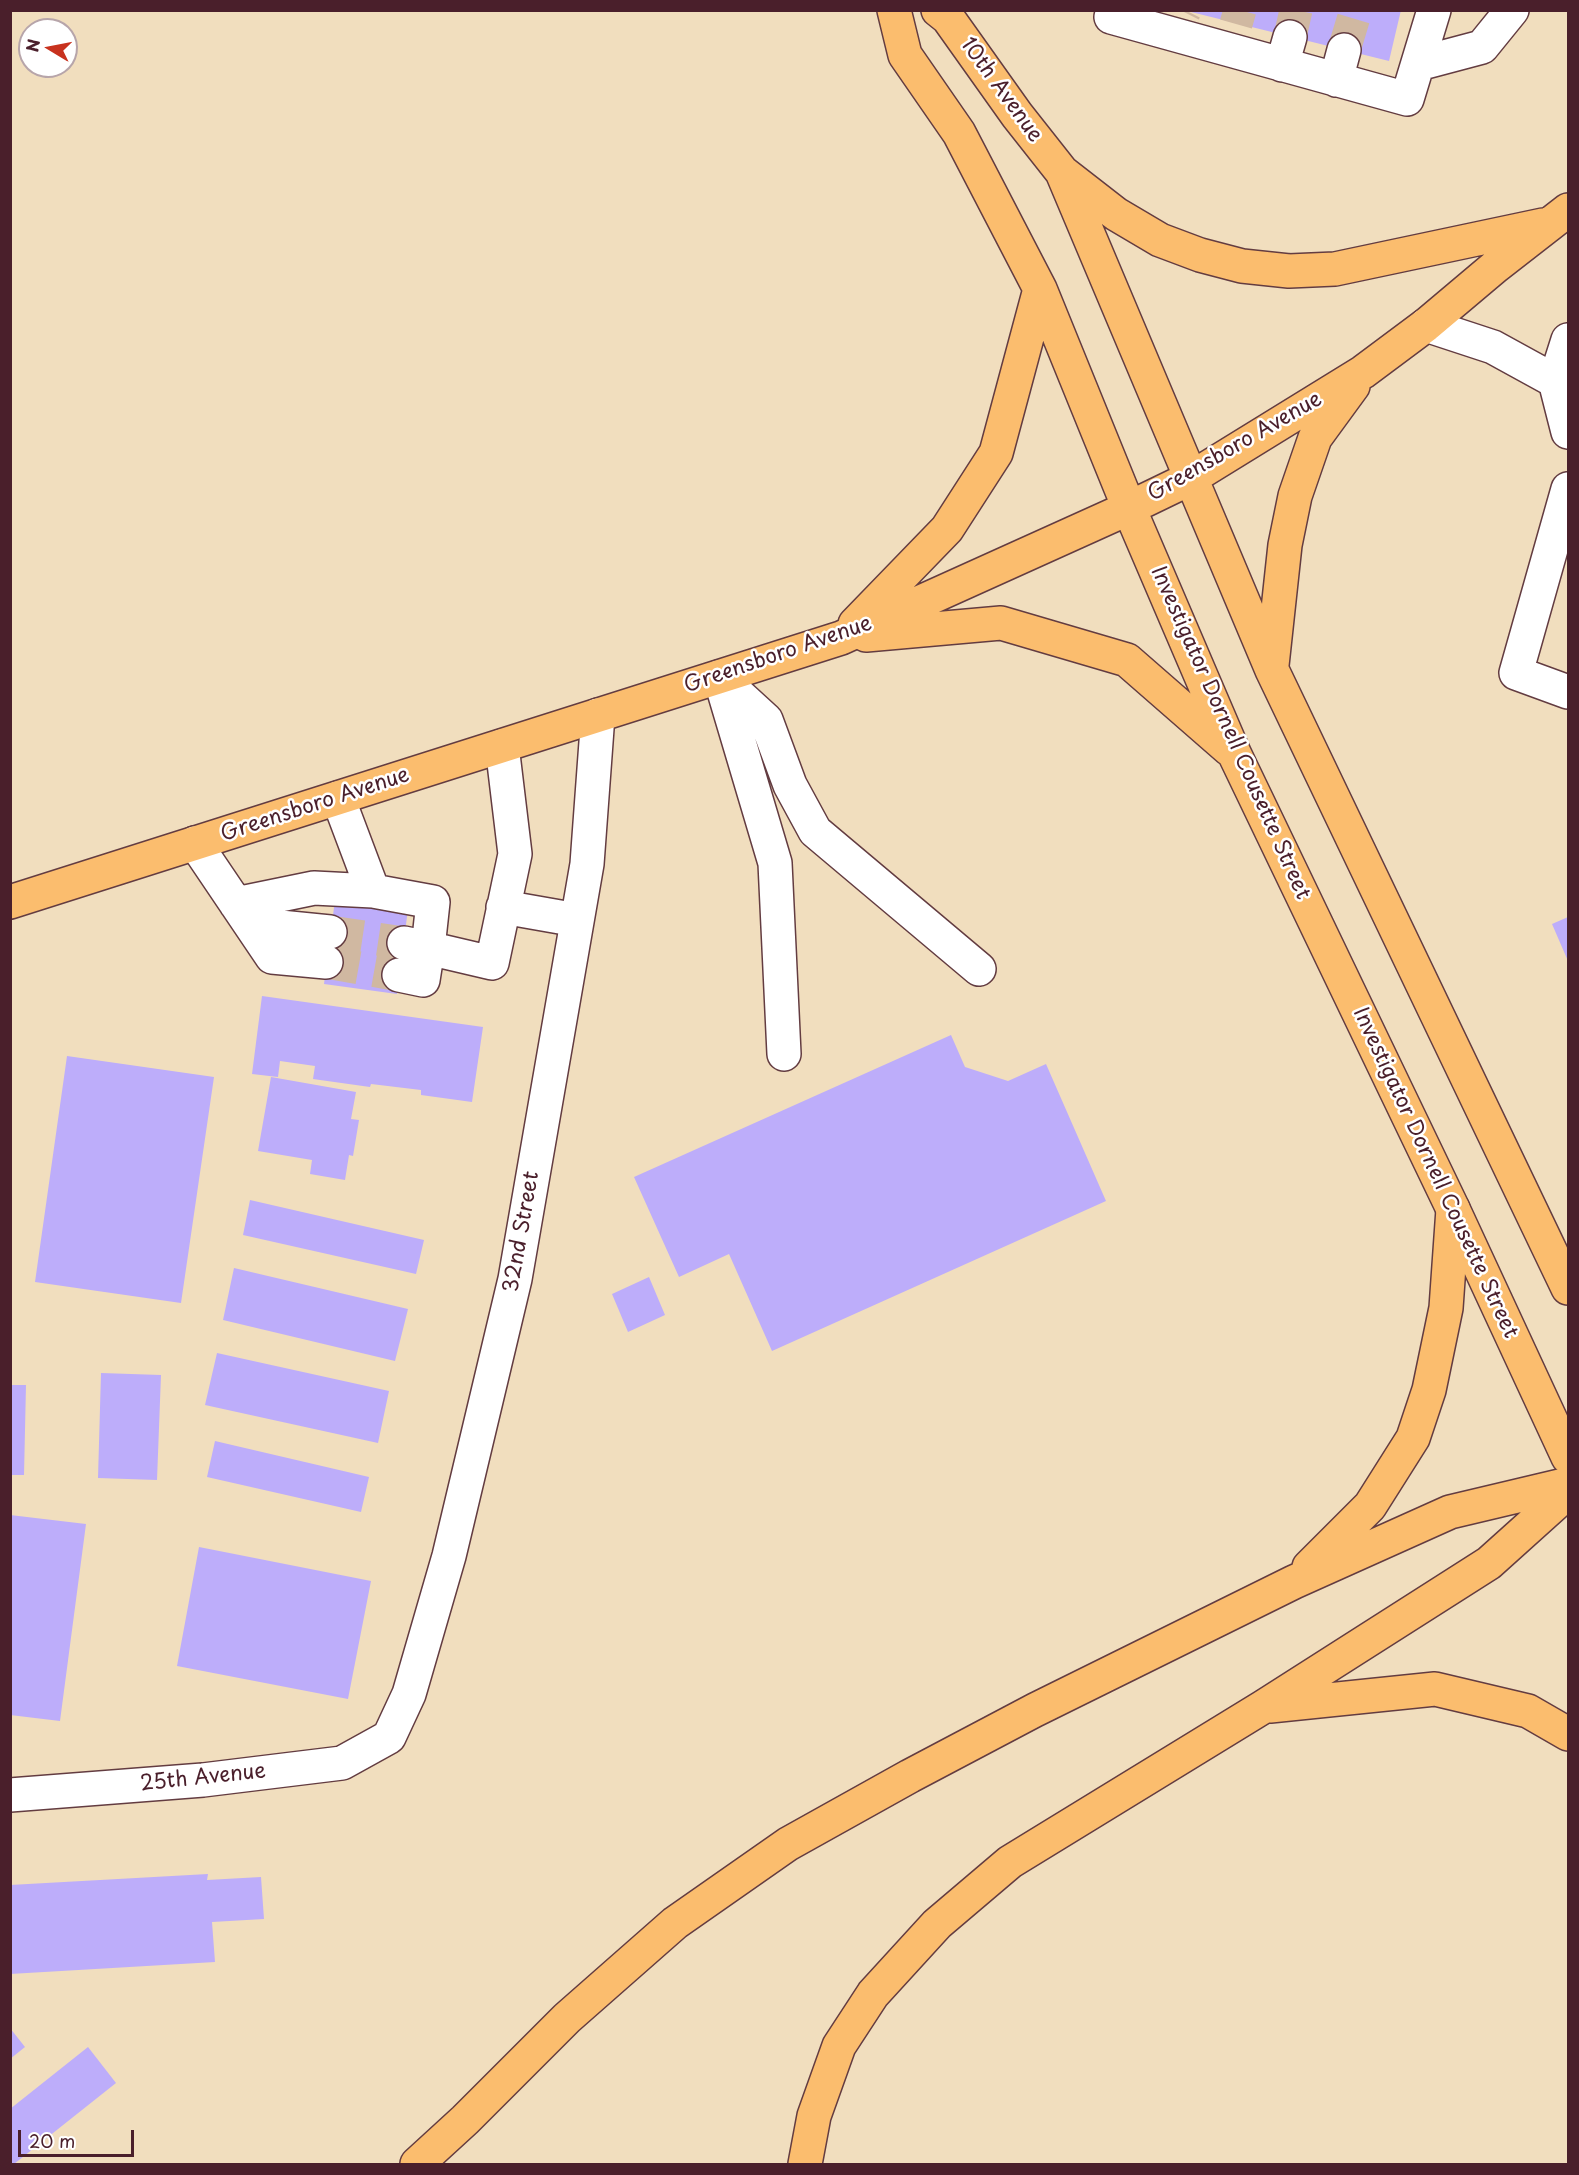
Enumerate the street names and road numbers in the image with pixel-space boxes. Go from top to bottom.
street label: 10th Avenue [955,33,1047,147]
street label: Greensboro Avenue [1143,387,1327,507]
street label: Investigator Dornell Cousette Street [1145,562,1315,904]
street label: Greensboro Avenue [681,611,875,699]
street label: Greensboro Avenue [217,763,413,847]
street label: Investigator Dornell Cousette Street [1347,1004,1523,1342]
street label: 32nd Street [499,1169,545,1295]
street label: 25th Avenue [139,1759,267,1797]

